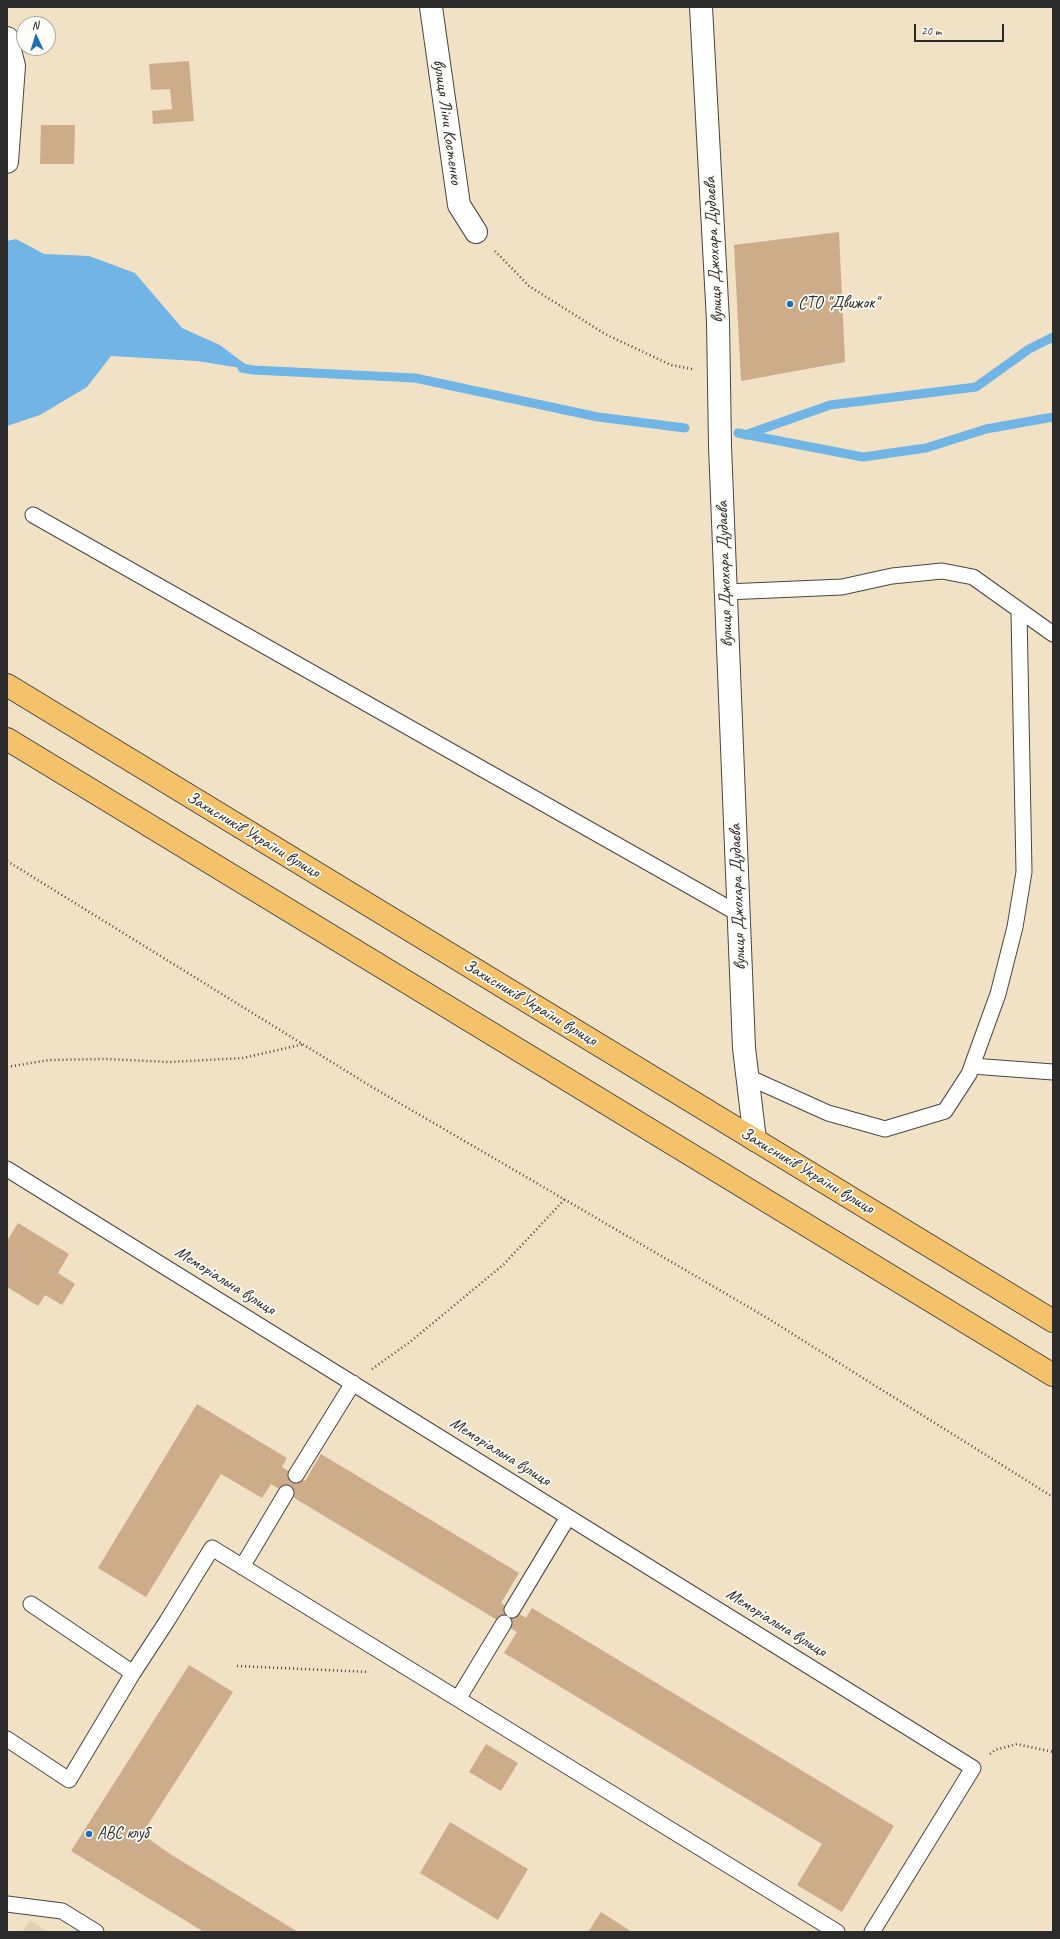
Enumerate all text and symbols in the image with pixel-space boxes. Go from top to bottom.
north arrow [16,16,56,56]
scale bar [916,16,1006,42]
text: N [31,18,39,32]
text: 20 m [921,23,941,39]
street label: вулиця Ліни Костенко [428,58,466,186]
street label: вулиця Джохара Дудаєва [700,176,728,324]
place label: СТО "Движок" [798,294,879,314]
marker: СТО "Движок" [785,299,795,309]
street label: вулиця Джохара Дудаєва [712,501,738,647]
street label: Захисників України вулиця [183,787,323,883]
street label: вулиця Джохара Дудаєва [725,824,751,970]
street label: Захисників України вулиця [460,955,600,1051]
street label: Захисників України вулиця [737,1123,877,1219]
street label: Меморіальна вулиця [171,1242,279,1320]
street label: Меморіальна вулиця [446,1413,554,1491]
street label: Меморіальна вулиця [722,1584,830,1662]
place label: ABC клуб [97,1824,148,1844]
marker: ABC клуб [84,1829,94,1839]

